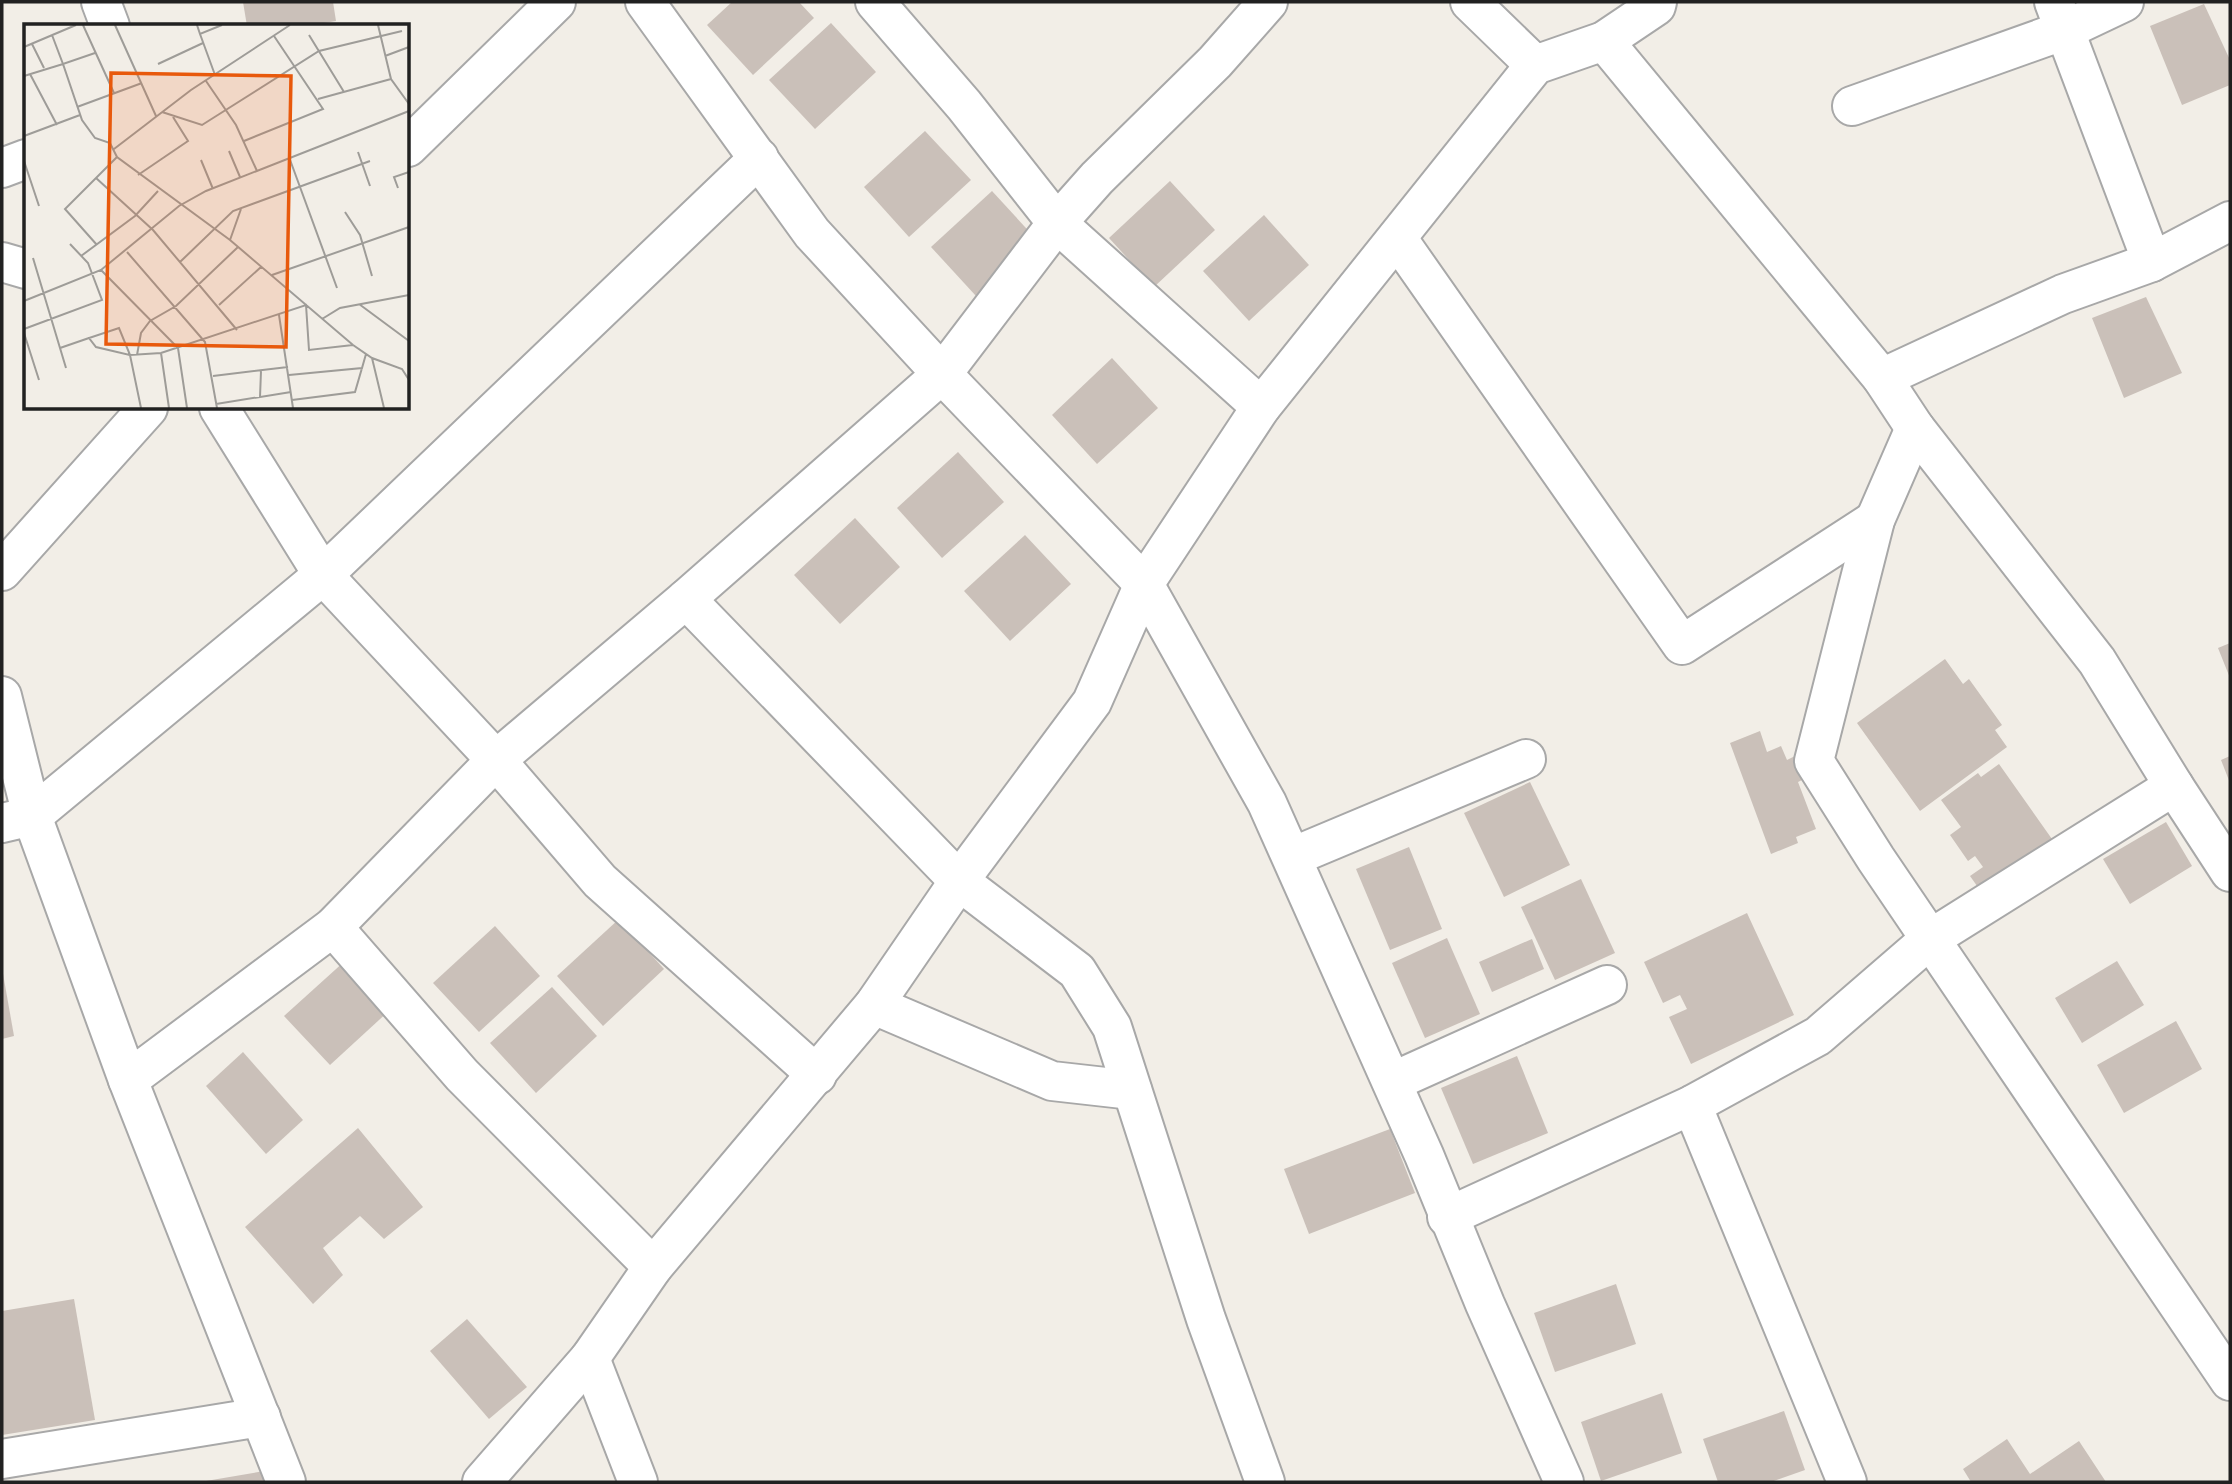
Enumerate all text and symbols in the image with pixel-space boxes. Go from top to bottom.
inset map [24,24,410,410]

